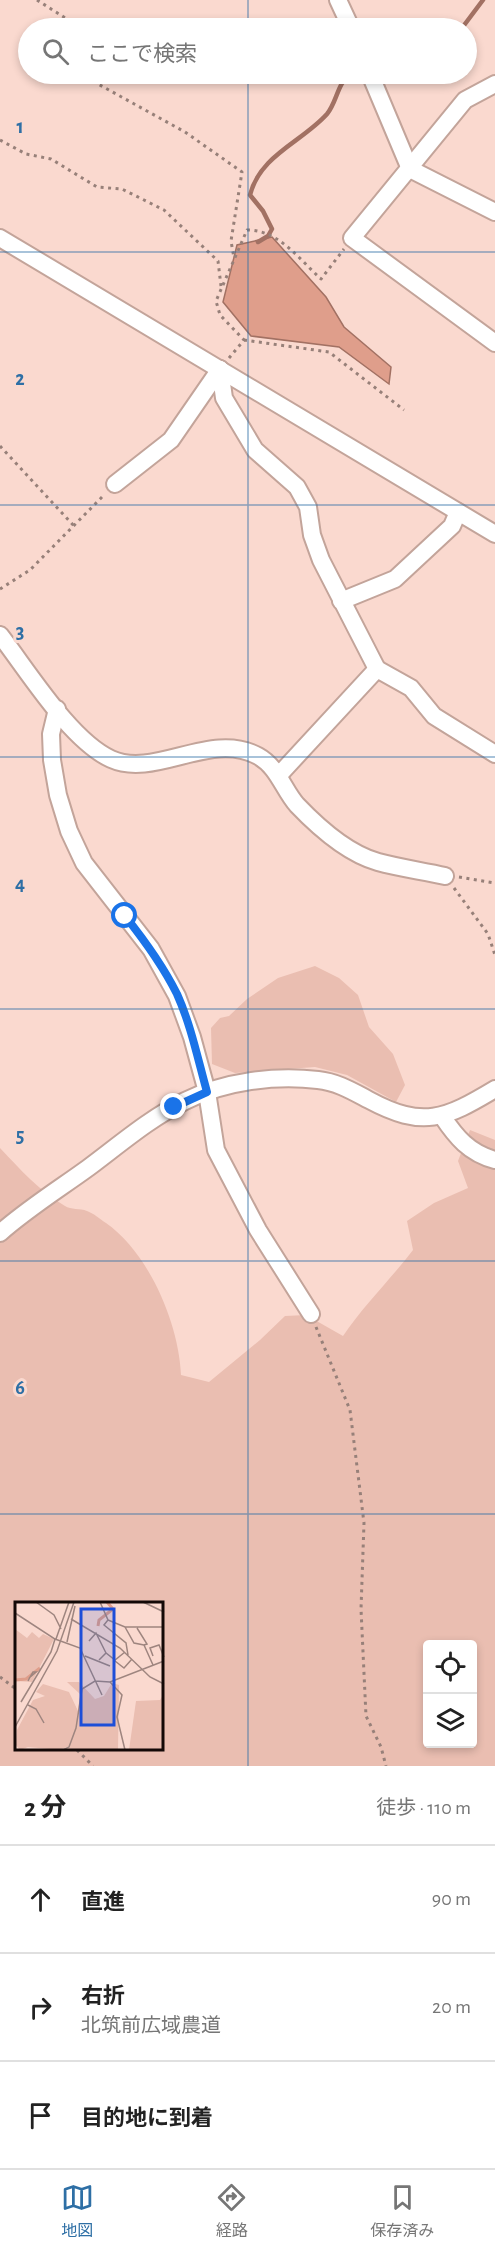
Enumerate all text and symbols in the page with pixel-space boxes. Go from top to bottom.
search box [18,18,477,84]
icon: search [39,35,72,68]
text: ここで検索 [87,43,197,65]
text: 1 [16,117,24,137]
text: 2 [15,369,25,389]
text: 3 [16,622,24,642]
text: 4 [15,874,25,894]
route start [111,902,137,928]
route end [160,1093,186,1119]
text: 5 [16,1126,24,1146]
text: 6 [15,1378,25,1398]
inset map [15,1602,164,1751]
map controls [423,1640,477,1748]
button: locate [423,1640,477,1694]
button: layers [423,1694,477,1748]
text: 2 分 [24,1795,66,1821]
text: 徒歩 · 110 m [376,1798,471,1818]
icon: ahead [24,1883,57,1916]
text: 90 m [432,1889,471,1909]
text: 直進 [81,1891,125,1913]
text: 右折 [81,1985,125,2007]
icon: right [24,1991,57,2024]
text: 20 m [432,1997,471,2017]
text: 北筑前広域農道 [81,2016,221,2036]
icon: arrive [24,2099,57,2132]
text: 目的地に到着 [81,2107,213,2129]
tab: 地図 [61,2181,94,2241]
tab: 経路 [215,2181,248,2241]
tab: 保存済み [370,2181,434,2241]

